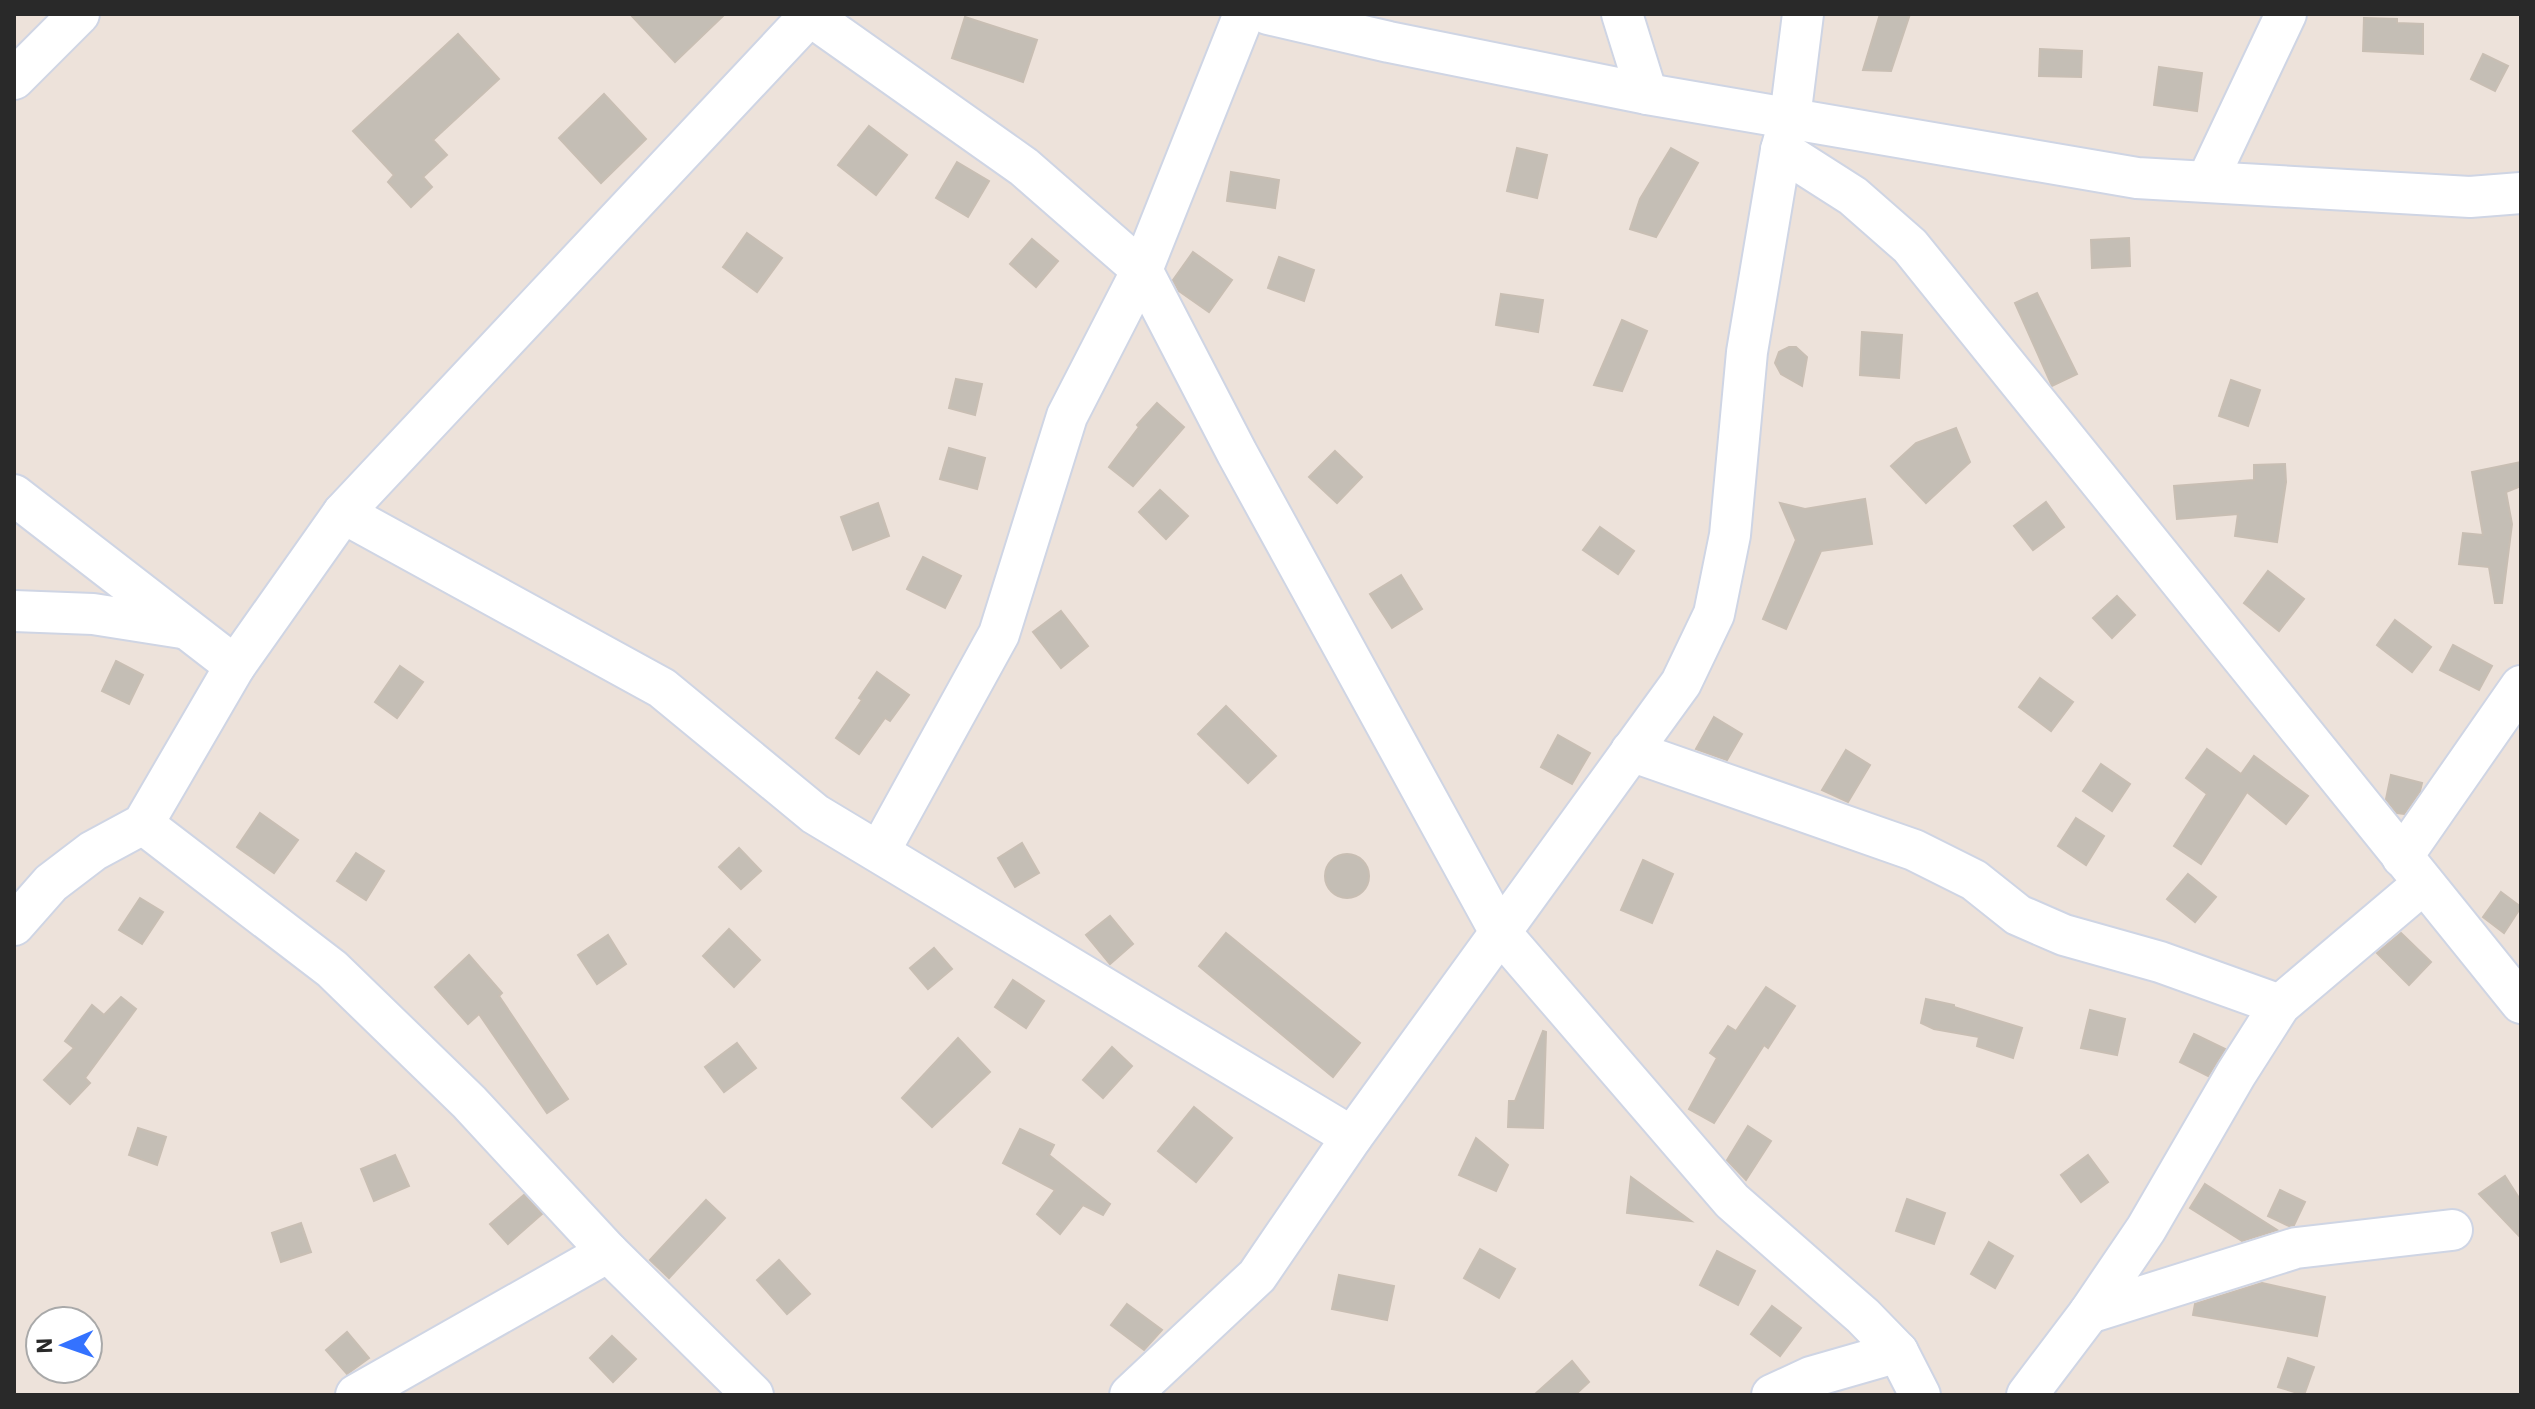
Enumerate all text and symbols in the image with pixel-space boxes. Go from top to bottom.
north arrow [24,1305,104,1385]
text: N [29,1337,58,1354]

